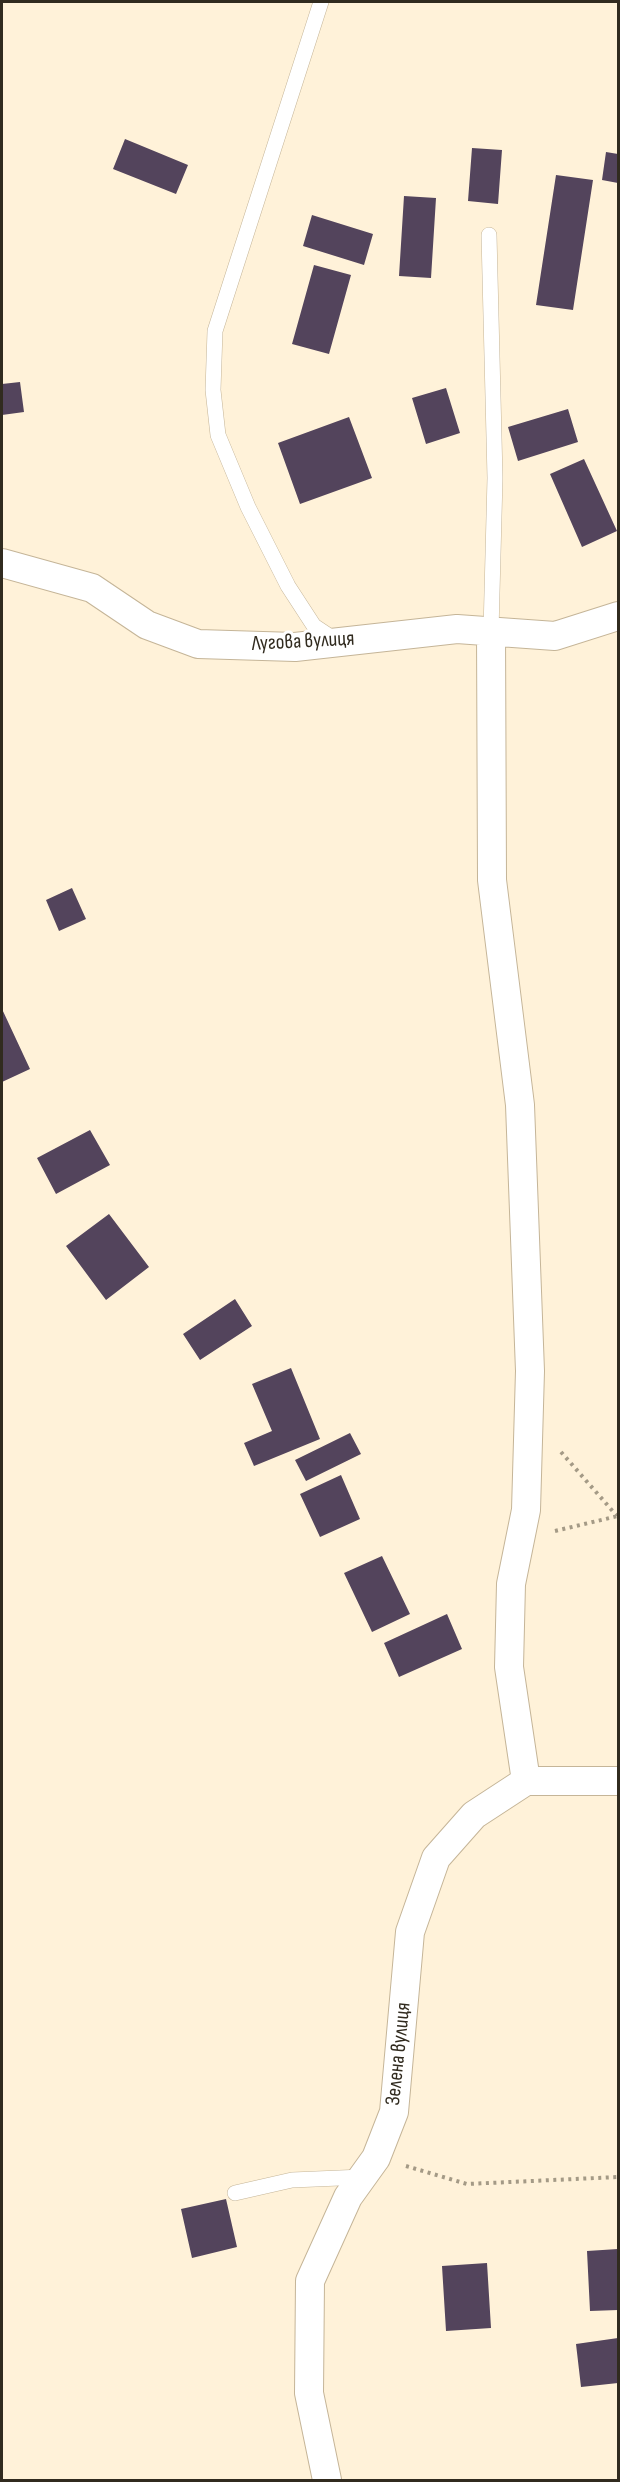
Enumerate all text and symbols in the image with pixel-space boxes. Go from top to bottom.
street label: Лугова вулиця [251,627,355,657]
street label: Зелена вулиця [381,2001,417,2107]

